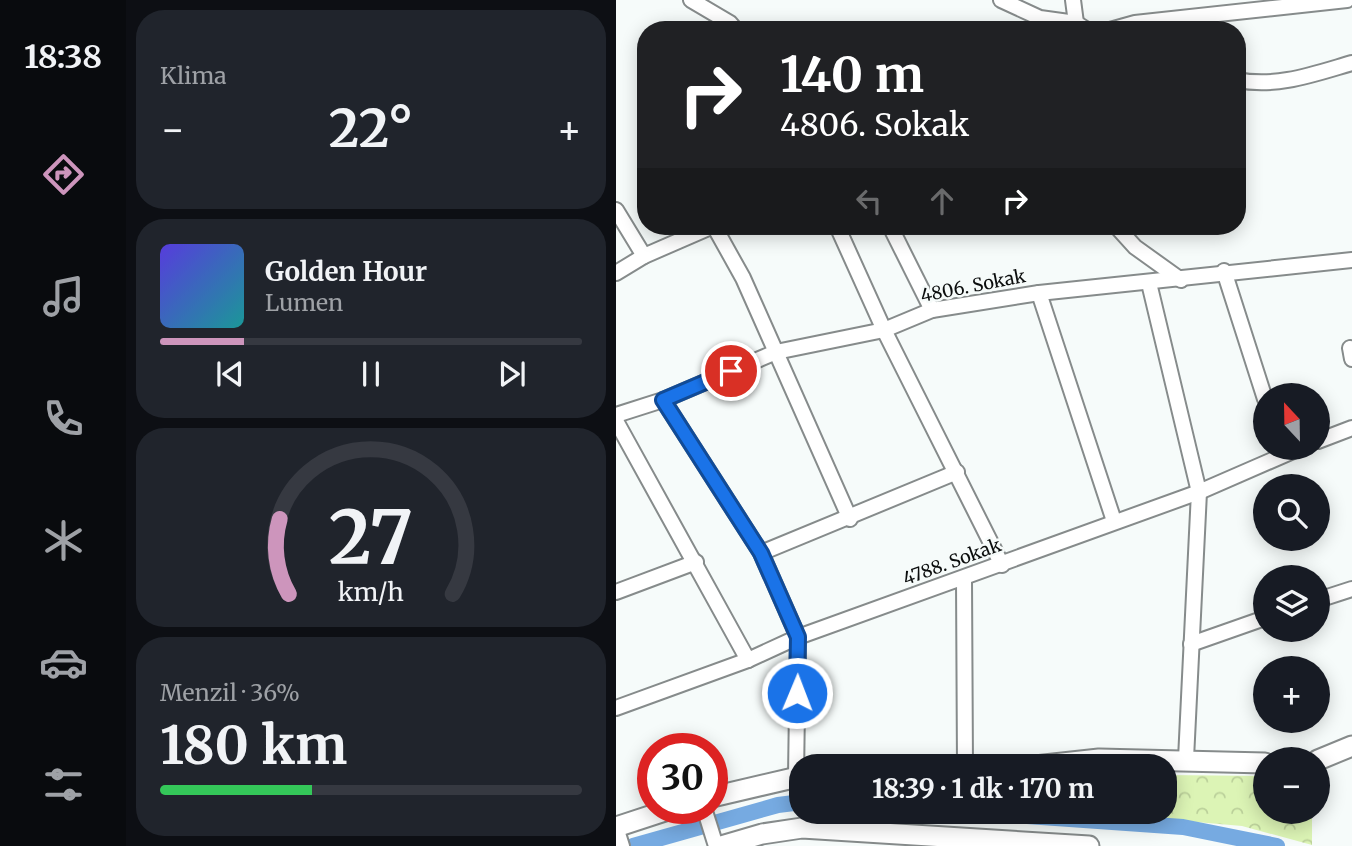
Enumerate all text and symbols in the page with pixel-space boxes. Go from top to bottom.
text: 18:38 [24,37,102,77]
text: 140 m [780,44,924,105]
icon: right [665,49,756,140]
text: Klima [160,61,227,90]
text: 22° [329,96,413,161]
text: 4806. Sokak [780,105,969,145]
text: − [160,106,185,153]
text: + [557,106,582,153]
icon: directions [39,150,88,199]
icon: left [850,182,888,220]
icon: ahead [923,182,961,220]
icon: right [996,182,1034,220]
text: Golden Hour [265,255,427,288]
street label: 4806. Sokak [918,264,1028,307]
icon: music [39,272,88,321]
text: Lumen [265,288,343,317]
pin [701,341,761,401]
icon: arrive [712,352,750,390]
icon: previous [211,355,249,393]
icon: pause [352,355,390,393]
icon: next [493,355,531,393]
north arrow [1253,383,1330,460]
map controls [1253,383,1330,824]
icon: phone [39,394,88,443]
button: search [1253,474,1330,551]
text: 27 [329,492,413,584]
icon: climate [39,516,88,565]
street label: 4788. Sokak [900,533,1005,590]
button: layers [1253,565,1330,642]
text: km/h [338,575,404,607]
icon: car [39,638,88,687]
position arrow [760,656,834,730]
button: + [1253,656,1330,733]
text: Menzil · 36% [160,678,300,707]
text: 180 km [160,713,347,778]
speed limit sign: 30 [637,733,728,824]
button: − [1253,747,1330,824]
icon: filters [39,760,88,809]
text: 18:39 · 1 dk · 170 m [872,772,1094,805]

